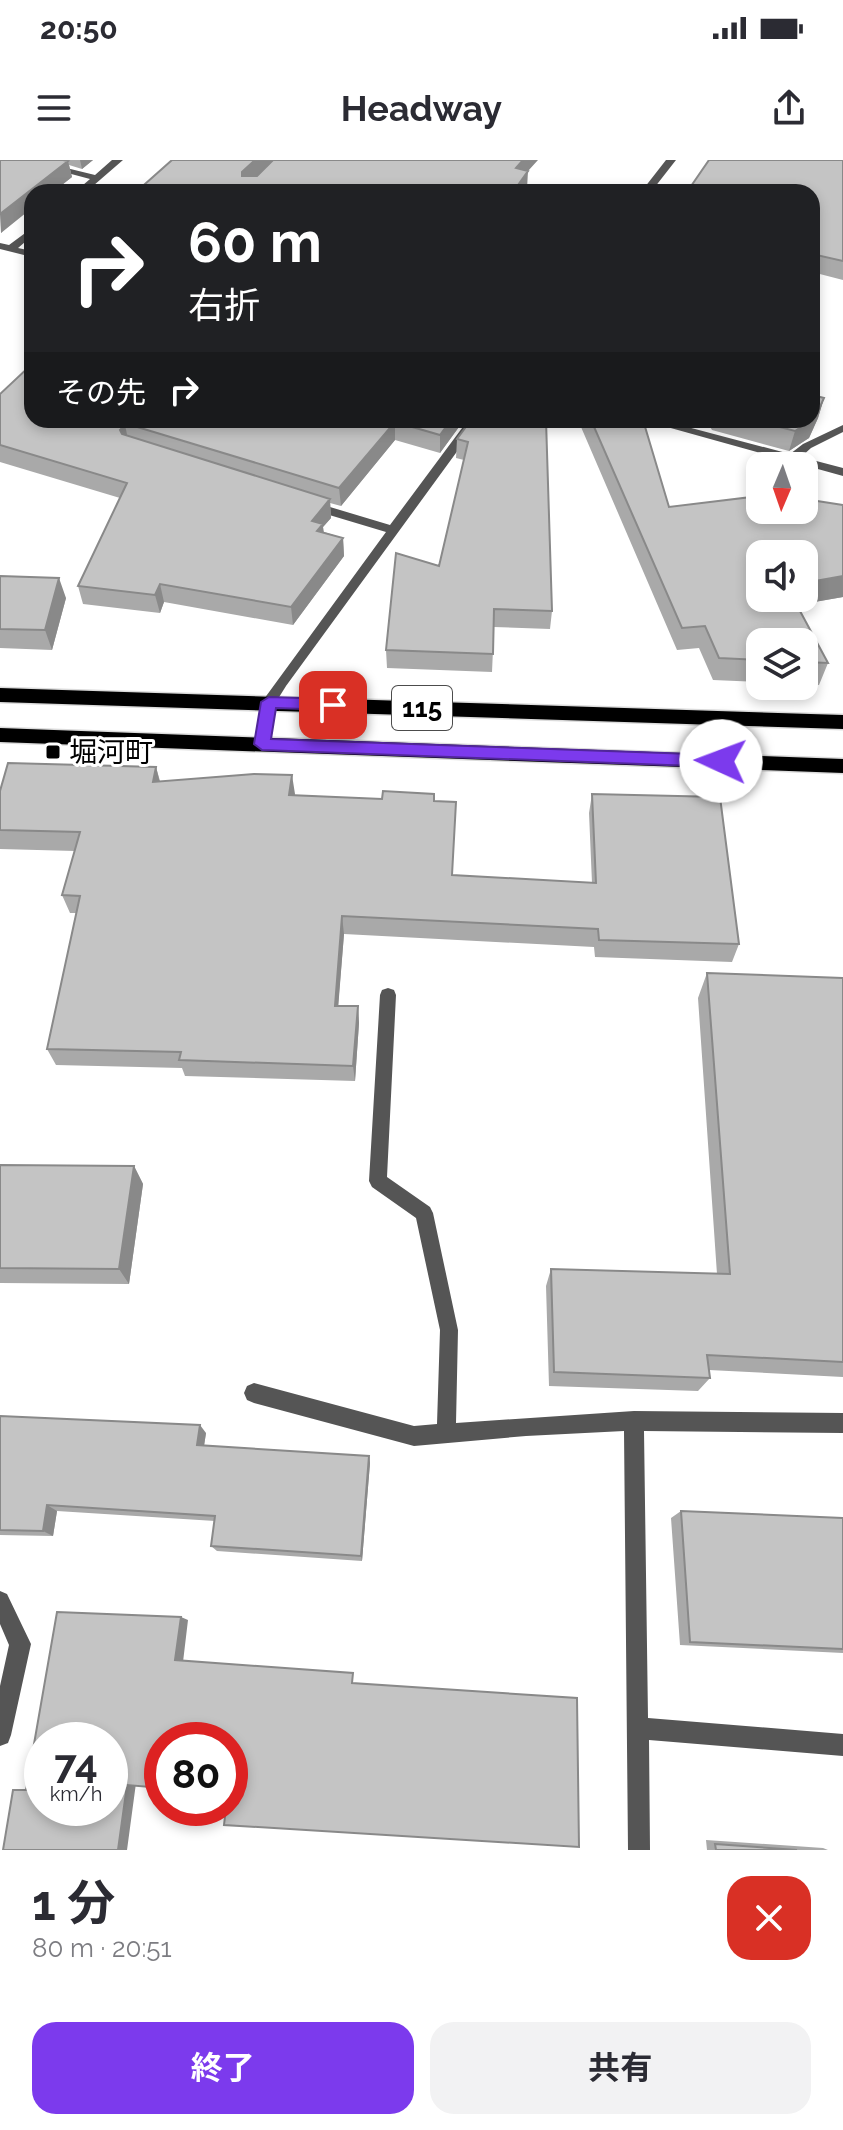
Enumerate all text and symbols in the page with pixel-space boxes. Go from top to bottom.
text: 20:50 [40,11,118,46]
icon: menu [32,86,76,130]
icon: share [767,86,811,130]
text: Headway [341,87,502,129]
text: 60 m [188,209,322,275]
icon: right [56,216,160,320]
text: 右折 [188,284,260,326]
icon: right [162,368,206,412]
text: その先 [56,375,146,410]
north arrow [746,452,818,524]
map controls [746,452,818,700]
button: sound [746,540,818,612]
button: layers [746,628,818,700]
pin [299,671,367,739]
icon: arrive [311,683,355,727]
road number: 115 [392,686,452,730]
position arrow [679,719,763,803]
place label: 堀河町 [69,736,153,769]
marker: 堀河町 [44,743,62,761]
speed limit sign: 80 [144,1722,248,1826]
text: 74 [54,1740,98,1787]
text: km/h [50,1782,102,1806]
text: 1 分 [32,1875,115,1931]
button: close [727,1876,811,1960]
text: 80 m · 20:51 [32,1933,172,1963]
button: 終了 [32,2022,414,2114]
button: 共有 [430,2022,811,2114]

